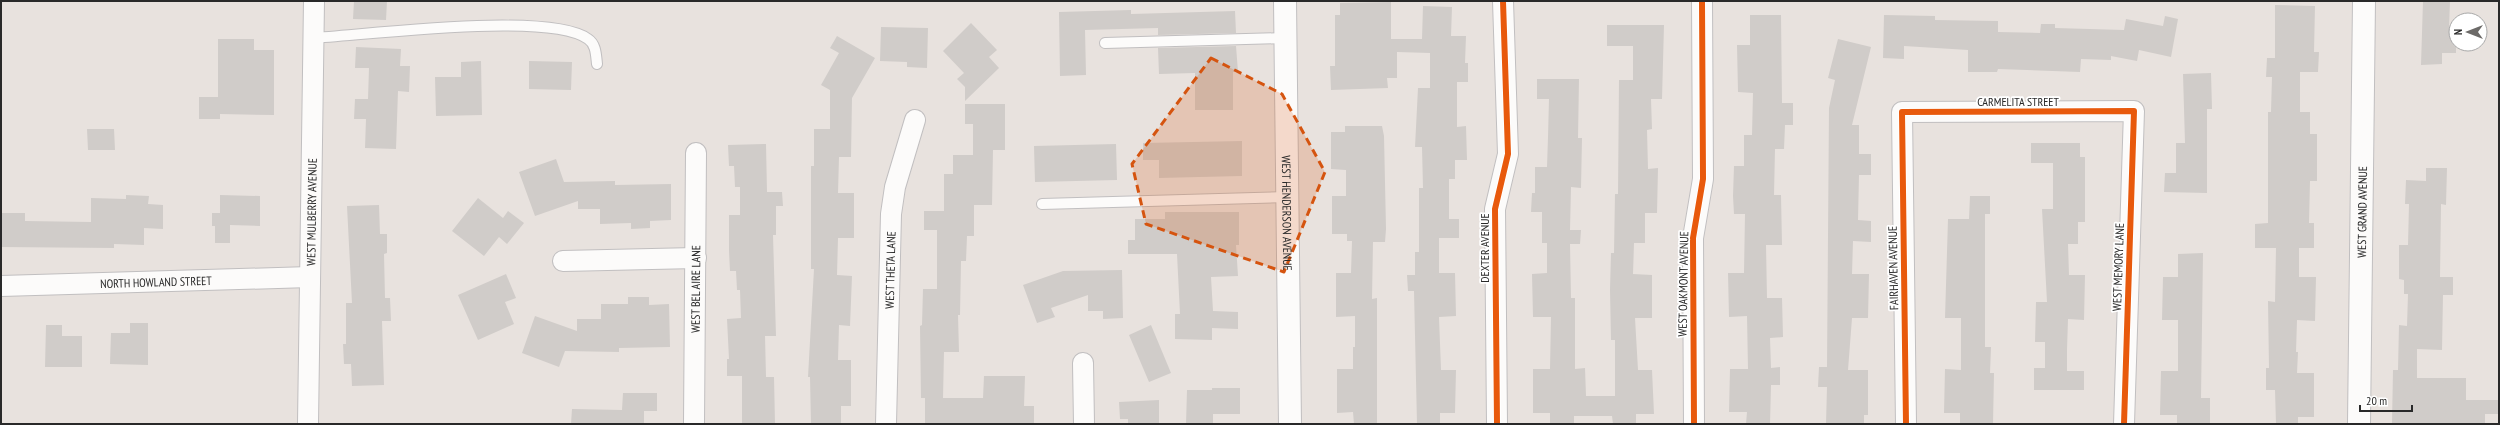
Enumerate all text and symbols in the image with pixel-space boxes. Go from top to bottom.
north arrow [2448,12,2488,52]
text: N [2451,29,2465,35]
street label: CARMELITA STREET [1977,94,2059,109]
street label: WEST HENDERSON AVENUE [1279,155,1296,271]
street label: WEST MULBERRY AVENUE [303,158,319,266]
street label: WEST GRAND AVENUE [2353,166,2370,258]
street label: DEXTER AVENUE [1477,213,1492,283]
street label: WEST MEMORY LANE [2109,223,2127,311]
street label: FAIRHAVEN AVENUE [1885,226,1901,310]
street label: WEST THETA LANE [881,231,898,309]
street label: WEST OAKMONT AVENUE [1675,231,1691,337]
street label: WEST BEL AIRE LANE [687,245,703,333]
street label: NORTH HOWLAND STREET [100,272,213,291]
scale bar [2360,387,2412,413]
text: 20 m [2366,393,2387,408]

